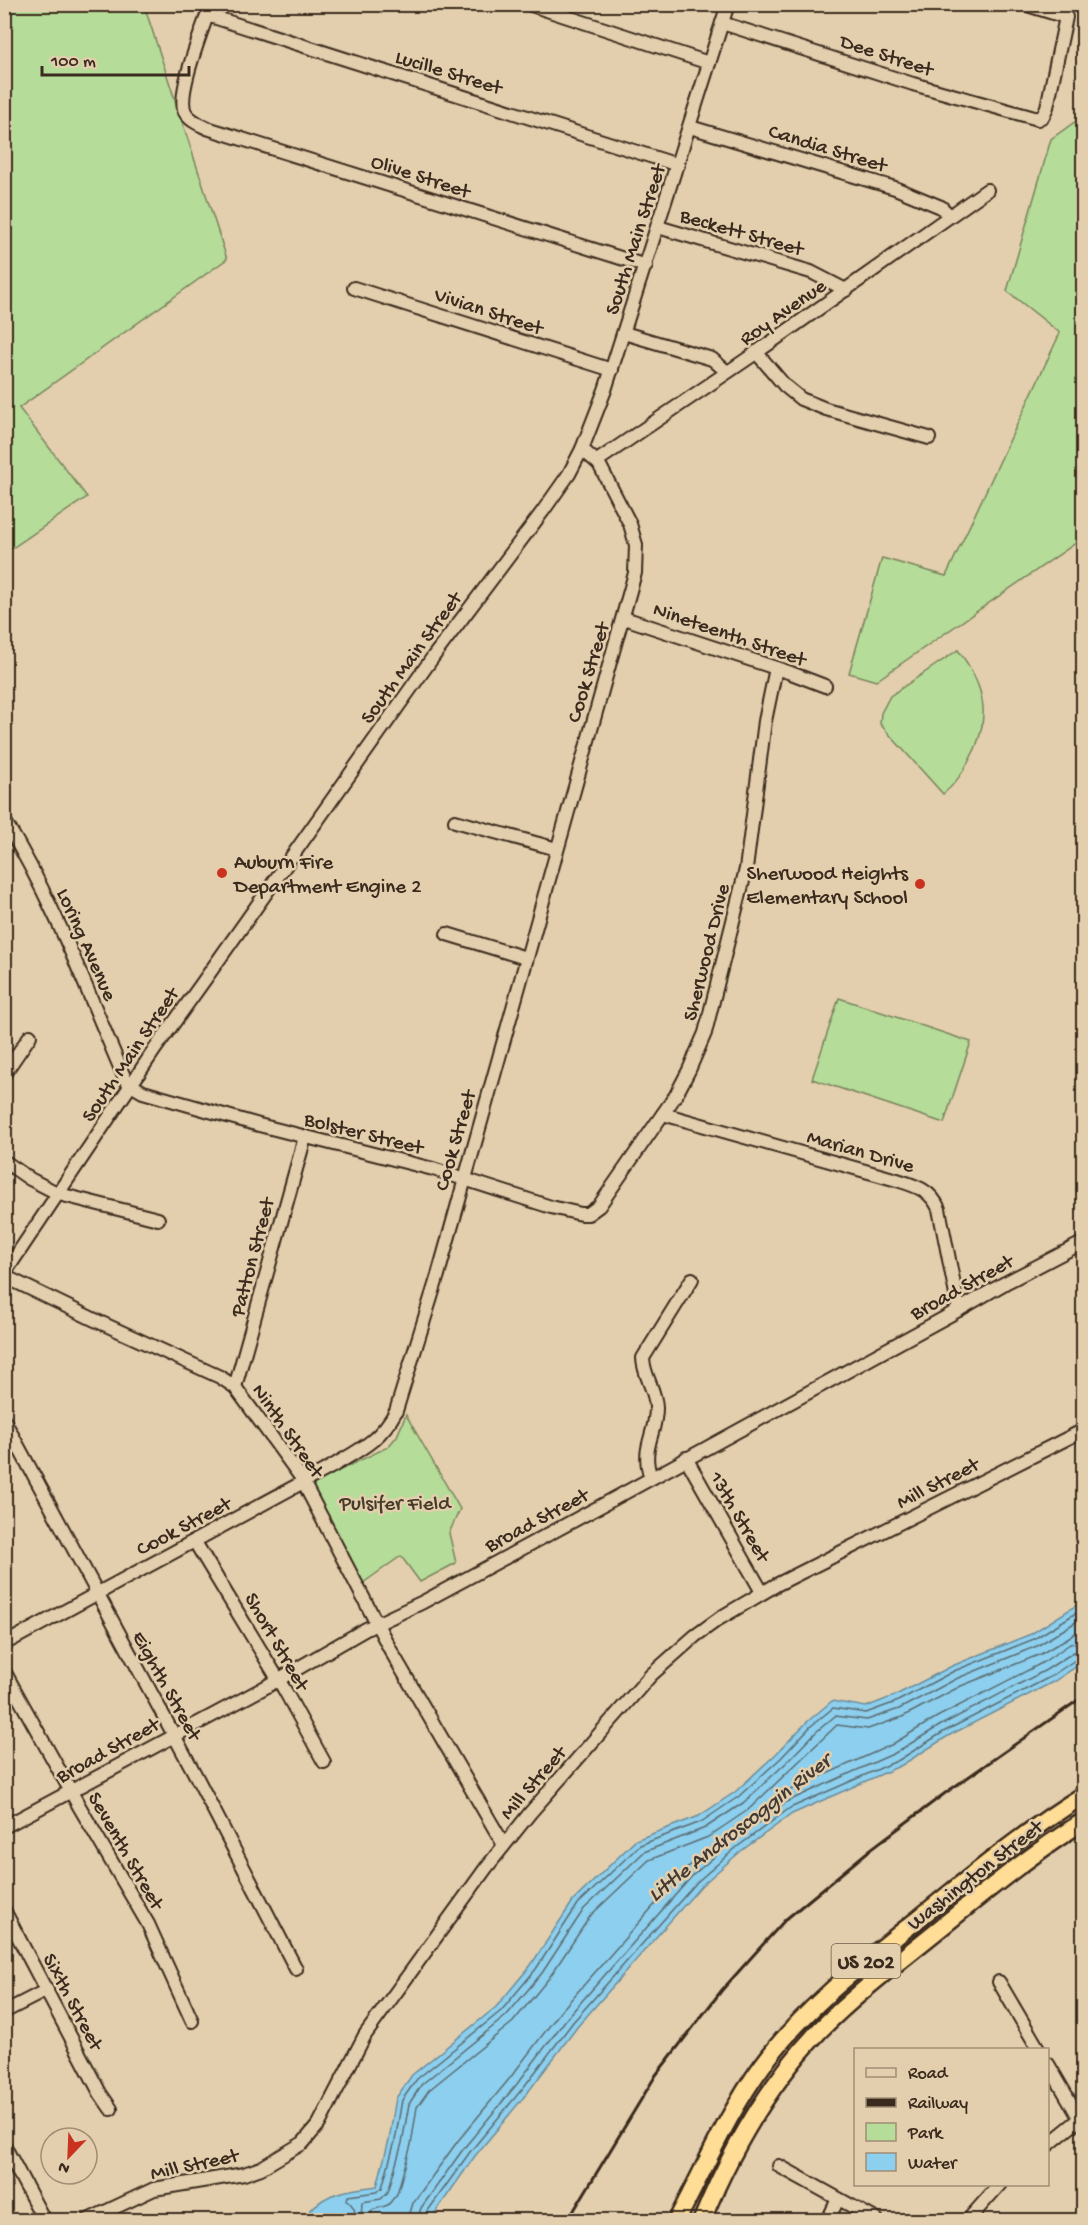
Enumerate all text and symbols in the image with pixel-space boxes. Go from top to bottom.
street label: Dee Street [834,30,938,85]
scale bar [42,39,189,77]
street label: Lucille Street [392,46,507,103]
text: 100 m [50,52,96,73]
street label: Candia Street [765,120,892,181]
street label: Olive Street [367,151,475,207]
street label: South Main Street [601,159,674,319]
street label: Beckett Street [676,205,808,265]
street label: Roy Avenue [736,274,833,353]
street label: Vivian Street [430,284,548,343]
street label: South Main Street [357,586,471,730]
street label: Nineteenth Street [649,598,811,675]
street label: Cook Street [563,618,618,726]
place label: Auburn Fire Department Engine 2 [232,852,421,901]
place label: Sherwood Heights Elementary School [746,863,909,912]
marker: Auburn Fire Department Engine 2 [215,866,229,880]
marker: Sherwood Heights Elementary School [913,877,927,891]
street label: Sherwood Drive [679,881,738,1024]
street label: Loring Avenue [49,885,121,1007]
street label: South Main Street [78,982,188,1128]
street label: Cook Street [431,1085,484,1194]
street label: Bolster Street [300,1108,428,1163]
street label: Marian Drive [803,1126,918,1181]
street label: Patton Street [226,1193,283,1321]
street label: Broad Street [906,1249,1021,1328]
street label: Ninth Street [245,1380,329,1486]
street label: Mill Street [893,1453,986,1517]
street label: 13th Street [702,1467,775,1569]
street label: Broad Street [481,1483,596,1560]
street label: Cook Street [133,1492,238,1563]
park label: Pulsifer Field [338,1493,452,1518]
street label: Short Street [237,1589,314,1698]
street label: Eighth Street [125,1627,207,1748]
street label: Broad Street [52,1712,167,1791]
street label: Mill Street [496,1741,575,1826]
water label: Little Androscoggin River [644,1747,841,1909]
street label: Seventh Street [80,1789,169,1917]
street label: Washington Street [903,1814,1051,1938]
road number: US 202 [832,1944,900,1978]
street label: Sixth Street [35,1950,108,2058]
legend [854,2048,1049,2186]
text: Road [908,2064,949,2085]
text: Railway [908,2094,968,2115]
text: Park [907,2124,944,2145]
north arrow [39,2126,99,2186]
street label: Mill Street [148,2144,243,2188]
text: Water [908,2154,958,2175]
text: N [55,2156,73,2177]

